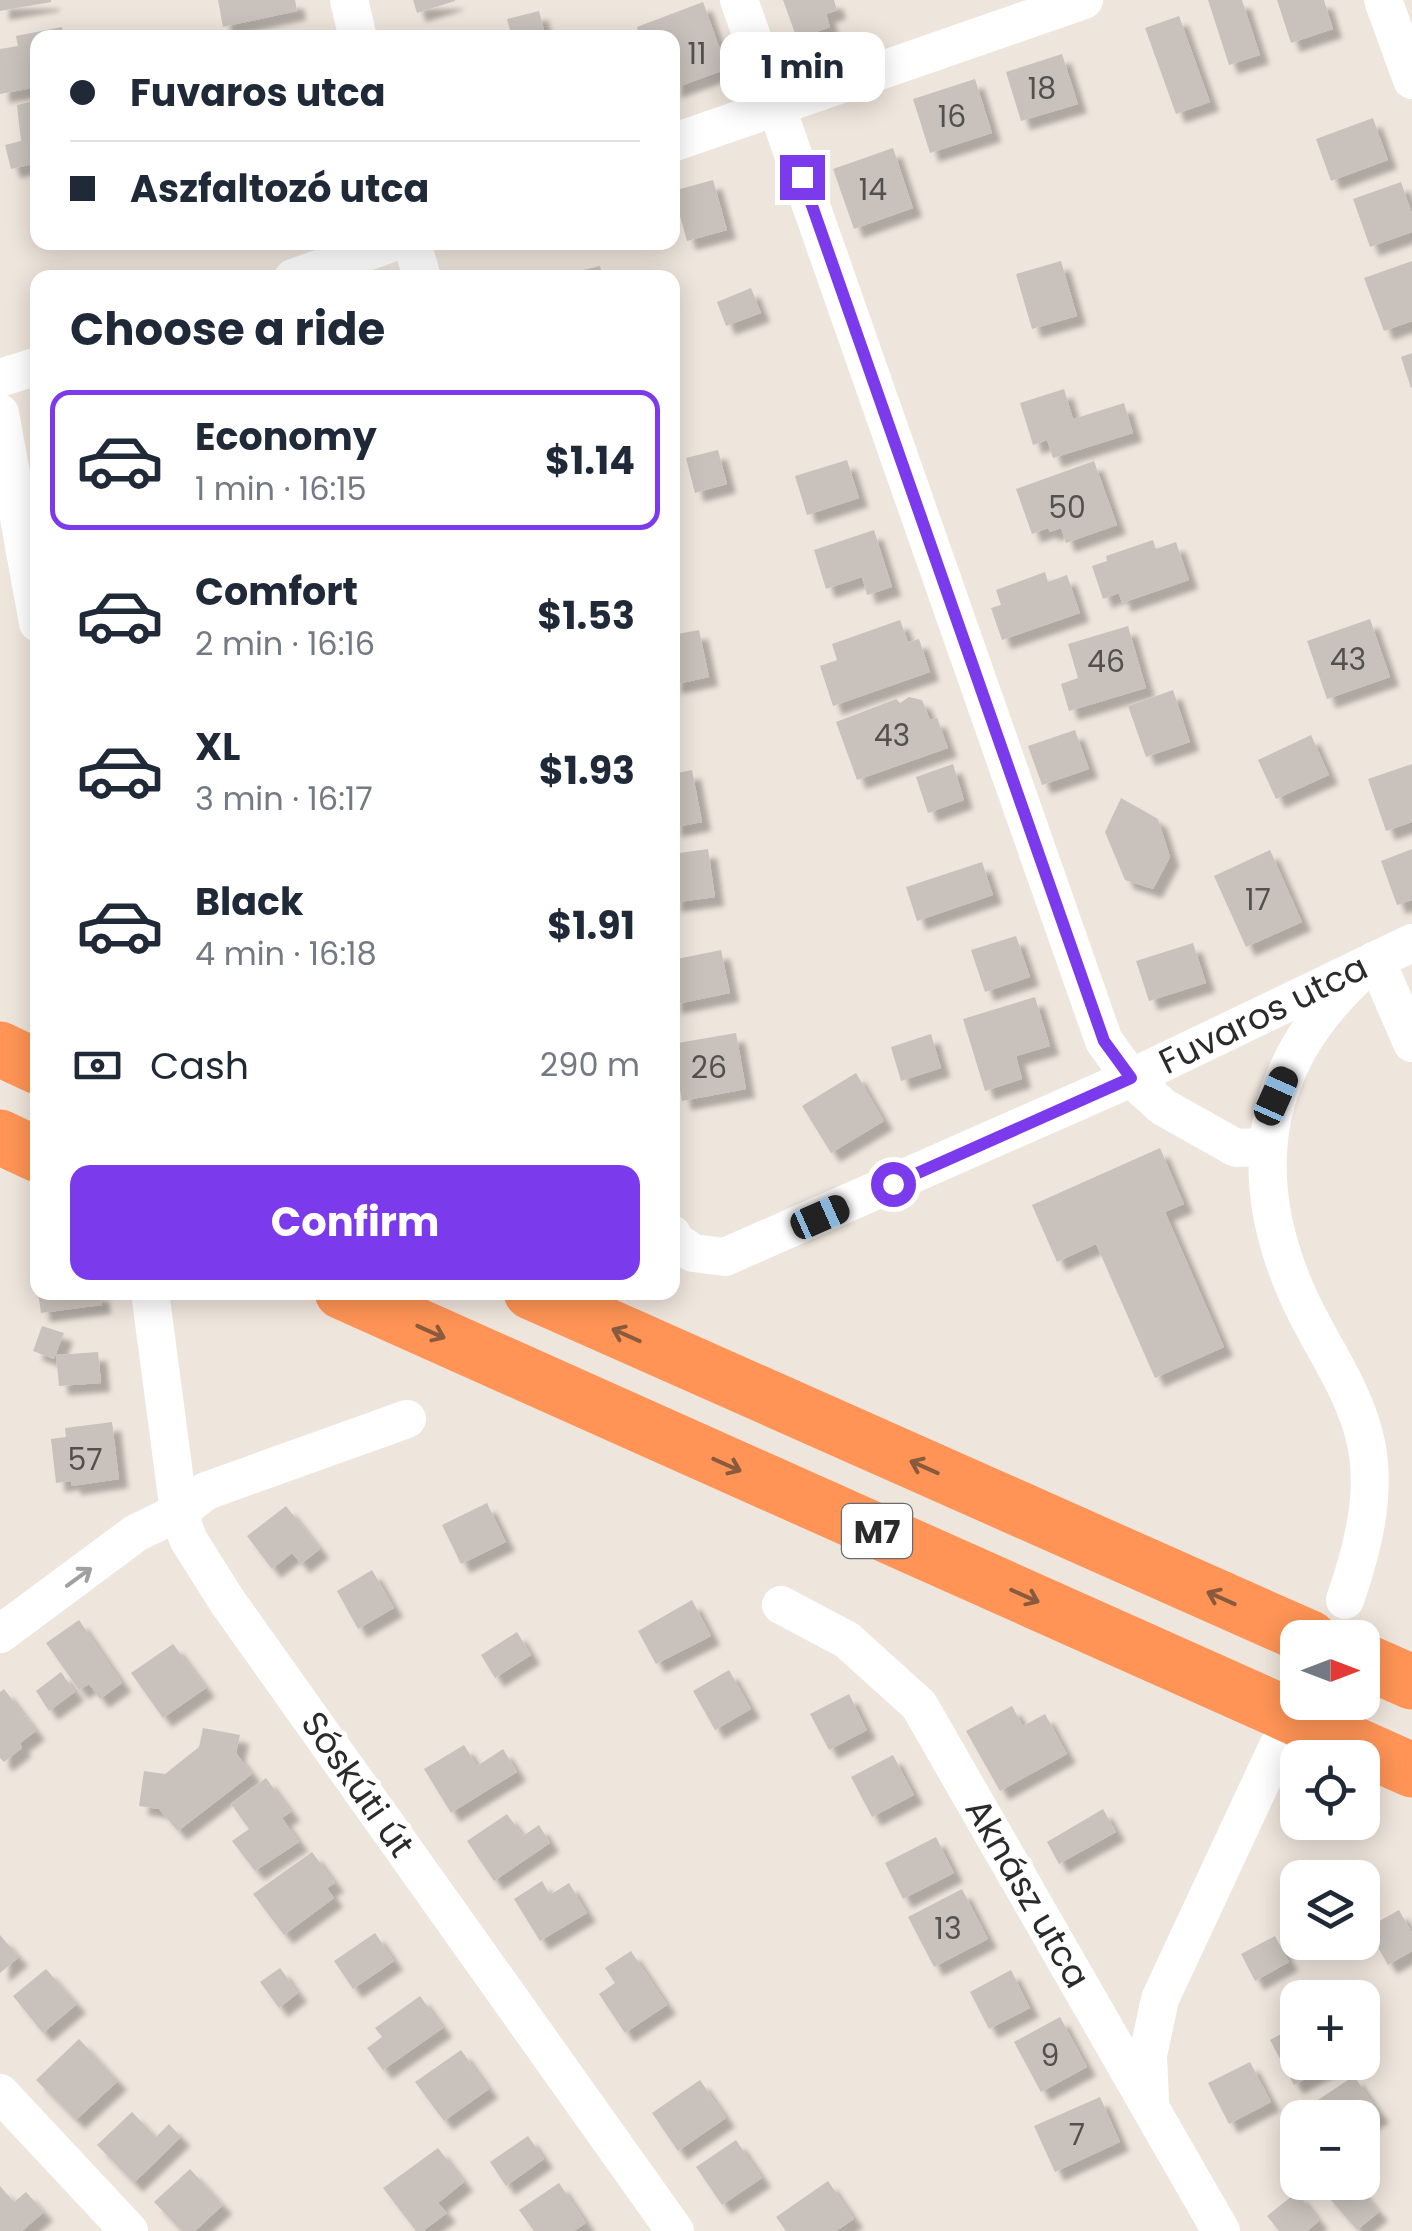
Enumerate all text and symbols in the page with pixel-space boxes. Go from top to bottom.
house number: 11 [687,32,707,75]
callout: 1 min [720,32,884,102]
text: 1 min [761,44,844,89]
text: Fuvaros utca [130,66,386,119]
house number: 18 [1028,67,1056,110]
house number: 16 [938,95,966,138]
route end [780,155,825,200]
text: Aszfaltozó utca [130,162,429,215]
house number: 14 [859,168,887,211]
text: Choose a ride [70,298,385,361]
text: Economy [195,410,377,463]
icon: car [75,415,165,505]
text: $1.14 [545,434,635,487]
text: 1 min · 16:15 [195,466,367,511]
house number: 50 [1048,486,1086,529]
text: Comfort [195,565,358,618]
icon: car [75,570,165,660]
text: $1.53 [537,589,635,642]
text: 2 min · 16:16 [195,621,375,666]
house number: 43 [1330,638,1366,681]
house number: 46 [1087,640,1125,683]
house number: 43 [874,714,910,757]
text: XL [195,720,240,773]
icon: car [75,725,165,815]
text: $1.93 [539,744,635,797]
text: 3 min · 16:17 [195,776,373,821]
text: Black [195,875,304,928]
house number: 17 [1245,878,1271,921]
icon: car [75,880,165,970]
text: $1.91 [547,899,635,952]
text: 4 min · 16:18 [195,931,377,976]
street label: Fuvaros utca [1150,942,1376,1086]
icon: cash [70,1038,125,1093]
text: Cash [150,1039,249,1092]
text: 290 m [540,1042,640,1087]
house number: 26 [691,1046,727,1089]
car [1250,1062,1302,1130]
route start [871,1162,916,1207]
button: Confirm [70,1165,640,1280]
car [786,1191,854,1243]
one-way arrow [415,1324,446,1342]
one-way arrow [611,1325,642,1343]
house number: 57 [67,1438,103,1481]
one-way arrow [711,1457,742,1475]
one-way arrow [909,1457,940,1475]
road number: M7 [842,1504,912,1558]
one-way arrow [65,1566,92,1587]
one-way arrow [1009,1588,1040,1606]
one-way arrow [1206,1588,1237,1606]
north arrow [1280,1620,1380,1720]
map controls [1280,1620,1380,2200]
street label: Sóskúti út [290,1701,426,1867]
button: locate [1280,1740,1380,1840]
street label: Aknász utca [954,1789,1102,1997]
button: layers [1280,1860,1380,1960]
house number: 13 [934,1907,962,1950]
button: + [1280,1980,1380,2080]
house number: 9 [1041,2034,1059,2077]
button: − [1280,2100,1380,2200]
house number: 7 [1069,2113,1085,2156]

